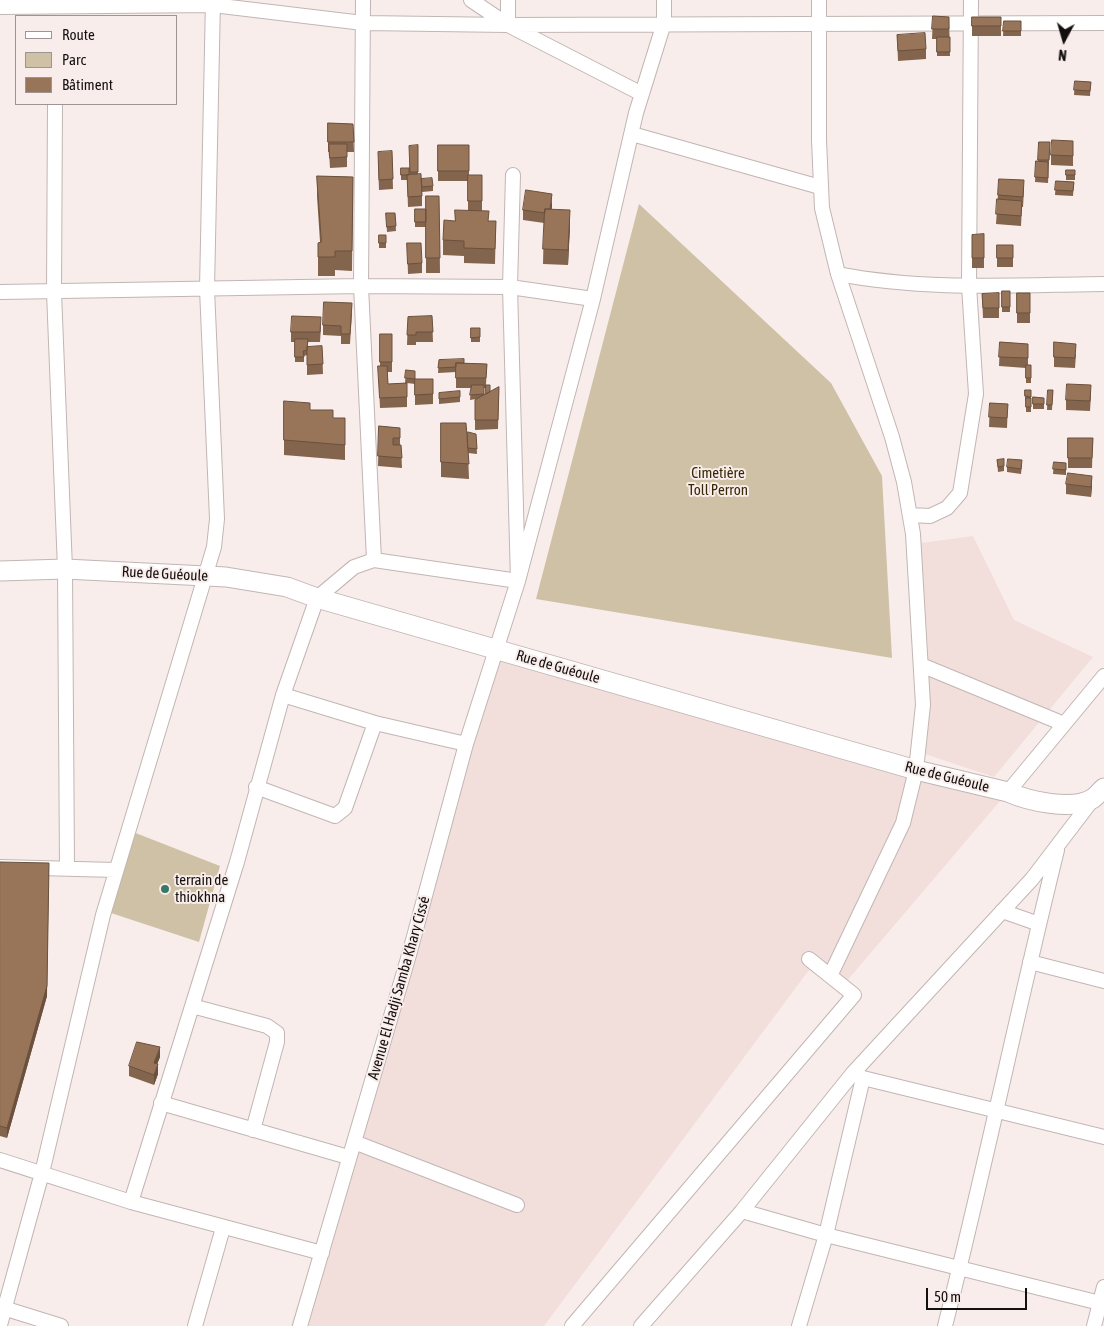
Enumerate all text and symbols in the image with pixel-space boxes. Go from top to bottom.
legend [15,15,178,105]
north arrow [1039,15,1089,65]
text: Route [62,26,95,43]
text: N [1057,47,1067,63]
text: Parc [62,51,86,68]
text: Bâtiment [62,76,113,93]
park label: Cimetière Toll Perron [688,464,748,499]
street label: Rue de Guéoule [121,563,209,585]
street label: Rue de Guéoule [514,646,602,688]
street label: Rue de Guéoule [903,758,991,796]
place label: terrain de thiokhna [175,871,228,906]
marker: terrain de thiokhna [159,883,171,895]
street label: Avenue El Hadji Samba Khary Cissé [364,894,434,1082]
scale bar [929,1278,1030,1310]
text: 50 m [934,1288,961,1305]

